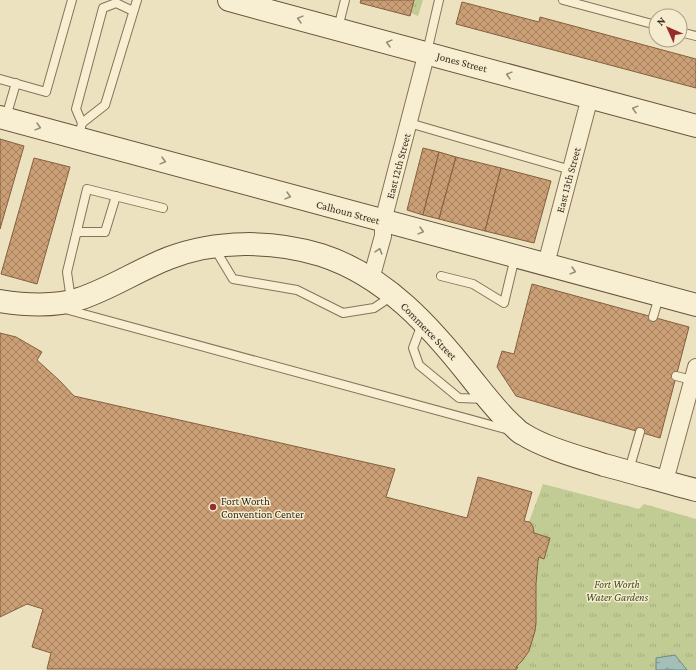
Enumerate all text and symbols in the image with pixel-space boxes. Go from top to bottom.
north arrow [648,8,688,48]
text: N [654,14,668,28]
one-way arrow [297,15,304,24]
one-way arrow [386,39,393,47]
street label: Jones Street [434,49,489,76]
one-way arrow [506,71,513,80]
one-way arrow [631,105,638,114]
one-way arrow [34,122,41,131]
street label: East 12th Street [383,132,413,200]
street label: East 13th Street [553,146,583,214]
one-way arrow [160,157,166,165]
one-way arrow [285,191,292,199]
street label: Calhoun Street [315,198,381,226]
one-way arrow [417,226,424,235]
one-way arrow [374,247,383,254]
one-way arrow [570,267,577,275]
street label: Commerce Street [399,300,460,362]
place label: Fort Worth Convention Center [221,495,304,520]
marker: Fort Worth Convention Center [208,502,218,512]
park label: Fort Worth Water Gardens [586,578,649,603]

